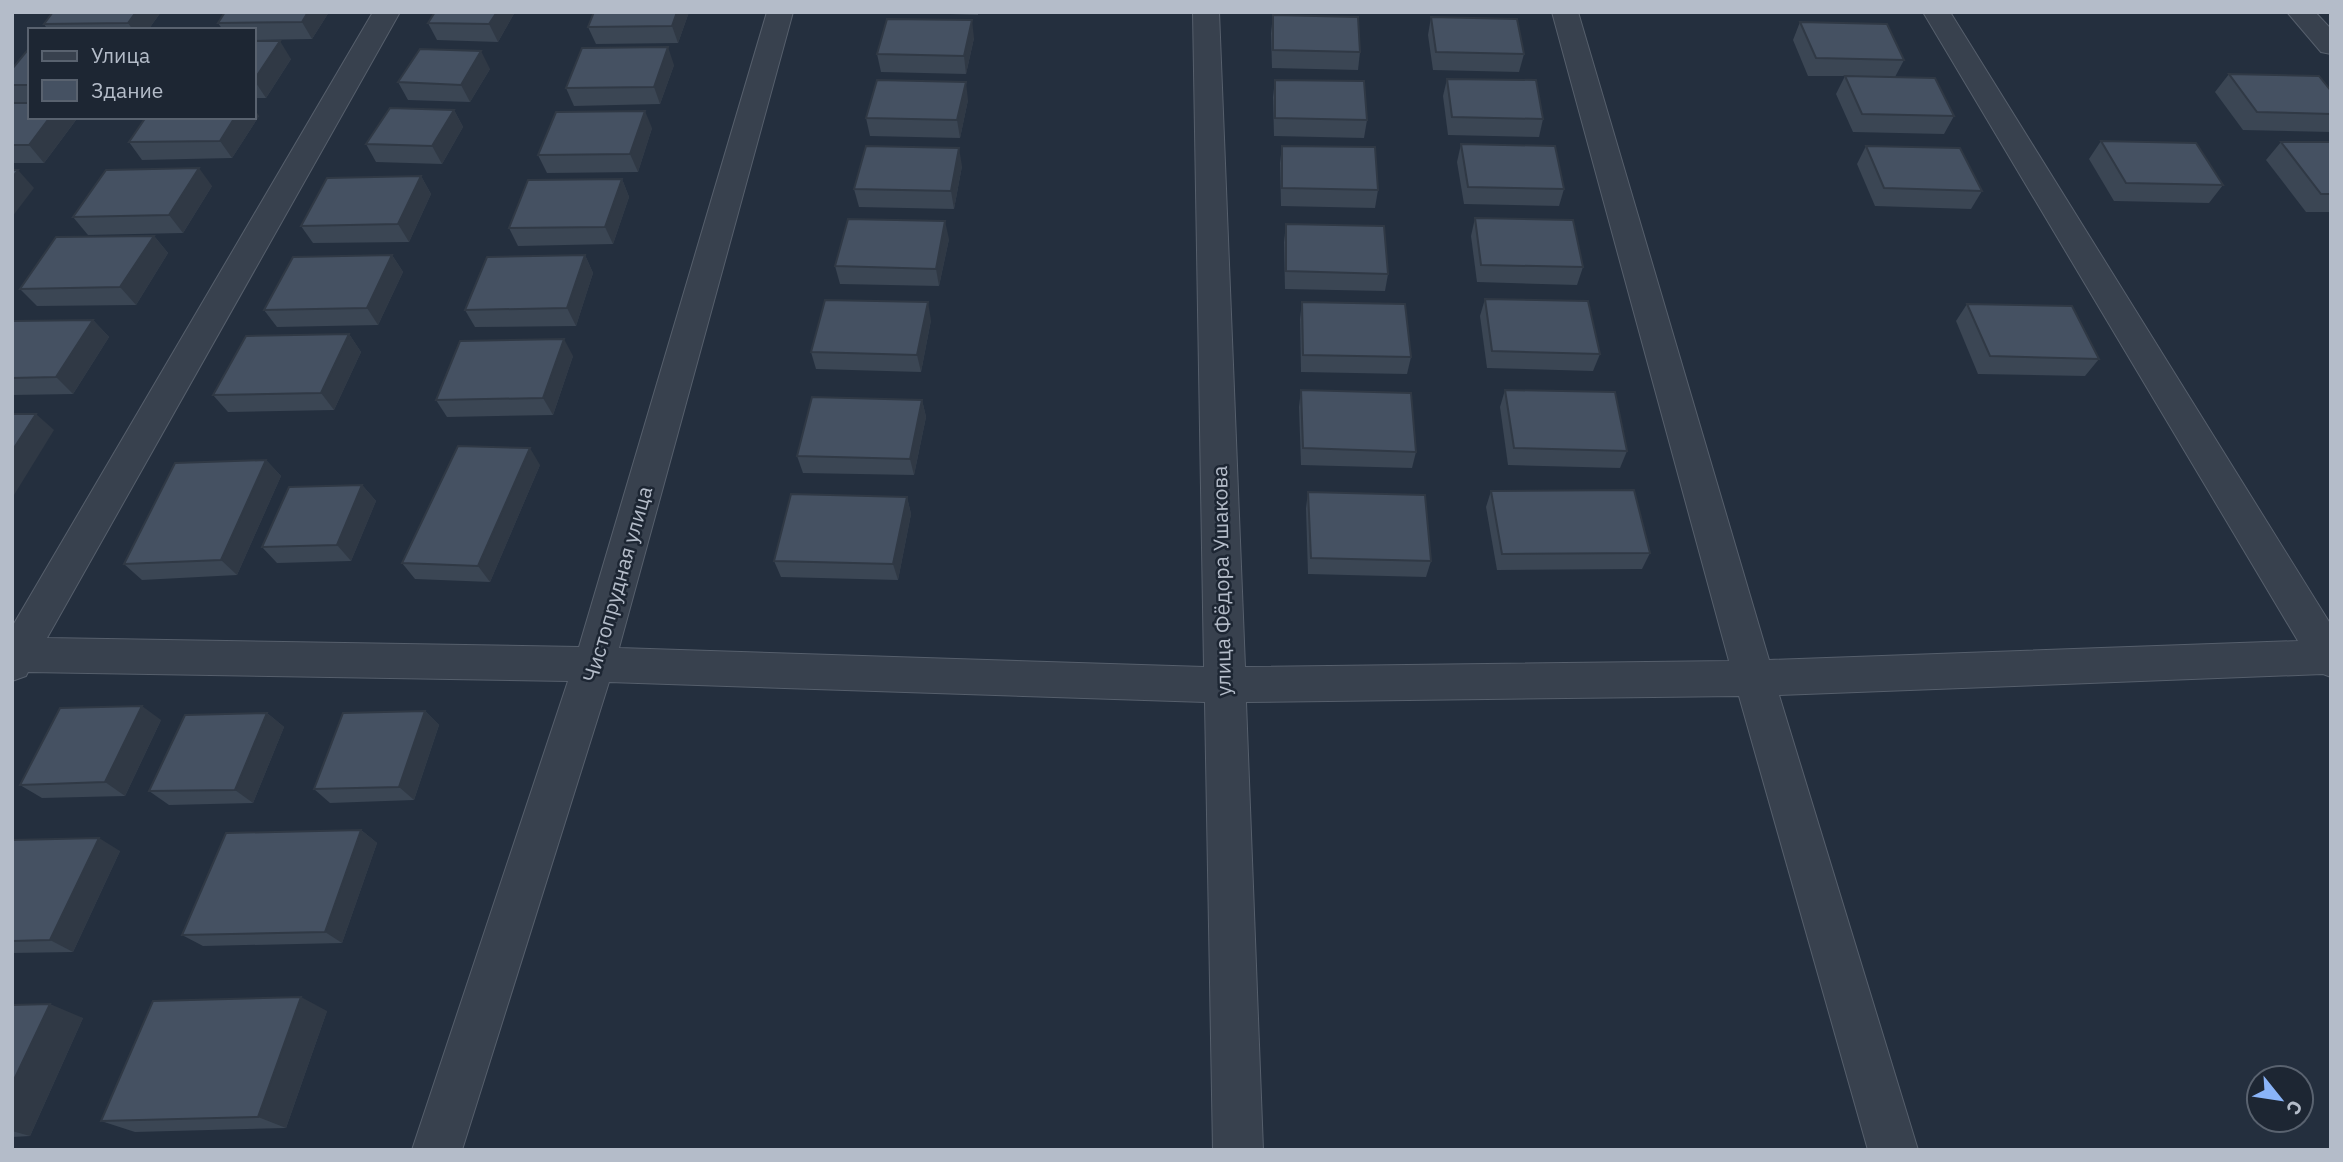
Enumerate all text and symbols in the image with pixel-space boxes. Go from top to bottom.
legend [28,28,256,119]
text: Улица [91,41,150,69]
text: Здание [91,76,163,104]
street label: улица Фёдора Ушакова [1205,466,1237,696]
street label: Чистопрудная улица [576,483,658,685]
north arrow [2245,1064,2315,1134]
text: С [2281,1096,2308,1119]

